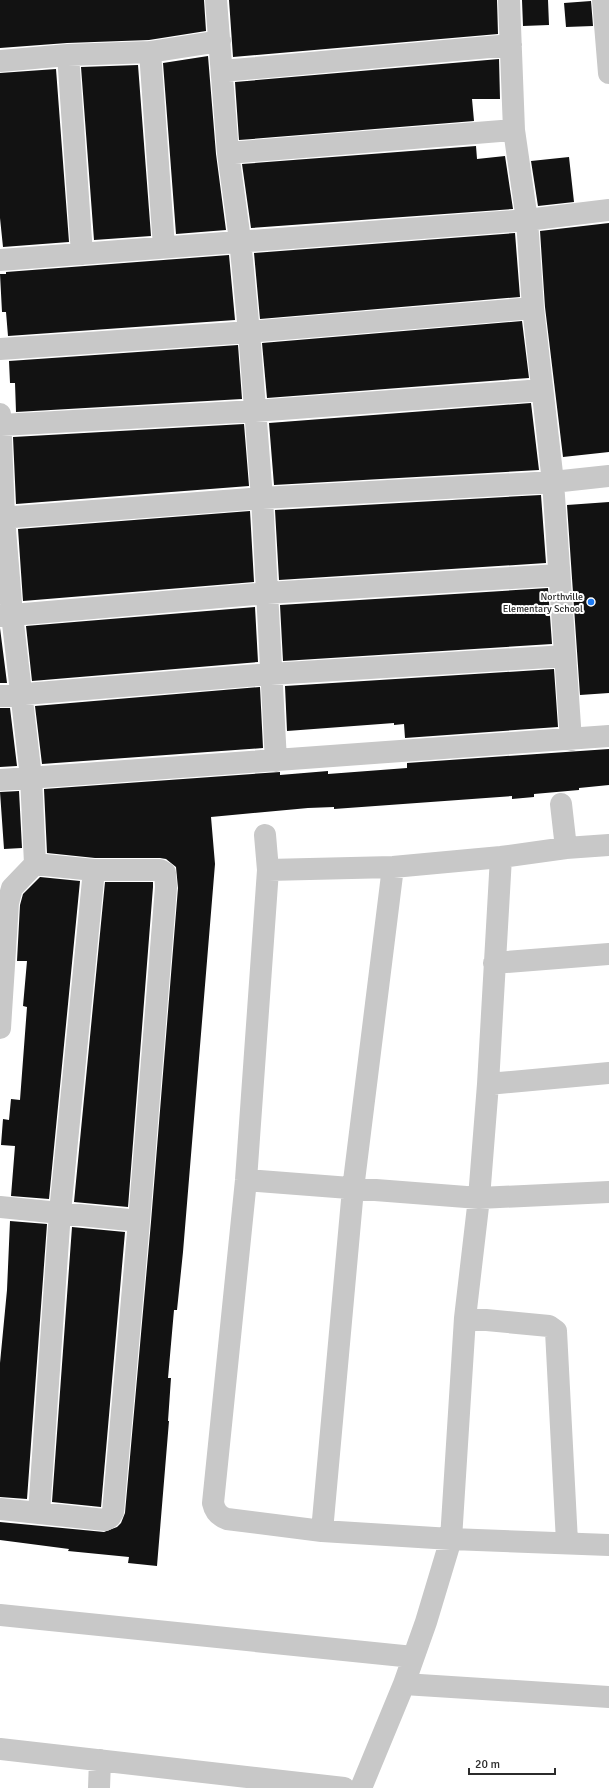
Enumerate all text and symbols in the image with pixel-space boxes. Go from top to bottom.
place label: Northville Elementary School [503,591,583,615]
marker: Northville Elementary School [586,597,596,607]
scale bar [469,1750,555,1776]
text: 20 m [475,1757,500,1772]

